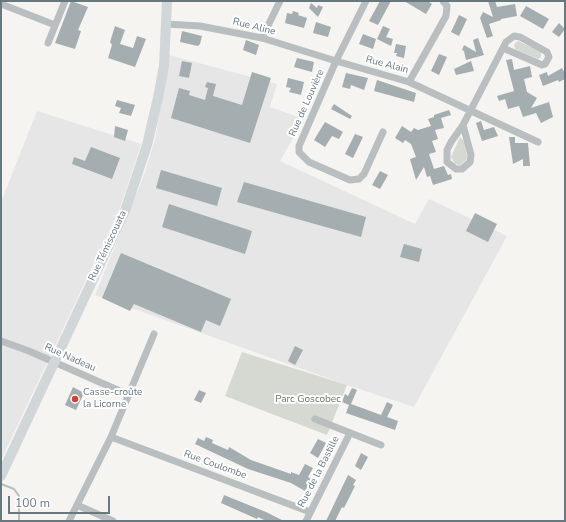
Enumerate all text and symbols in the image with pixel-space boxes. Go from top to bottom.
street label: Rue Aline [231,16,277,38]
street label: Rue Alain [364,54,410,76]
street label: Rue de Louvière [287,68,327,138]
street label: Rue Témiscouata [86,209,130,283]
street label: Rue Nadeau [42,341,98,375]
place label: Casse-croûte la Licorne [83,387,142,410]
marker: Casse-croûte la Licorne [70,394,80,404]
park label: Parc Goscobec [275,394,341,406]
street label: Rue de la Bastille [296,434,342,510]
street label: Rue Coulombe [182,448,248,482]
scale bar [10,488,112,514]
text: 100 m [15,495,50,511]

